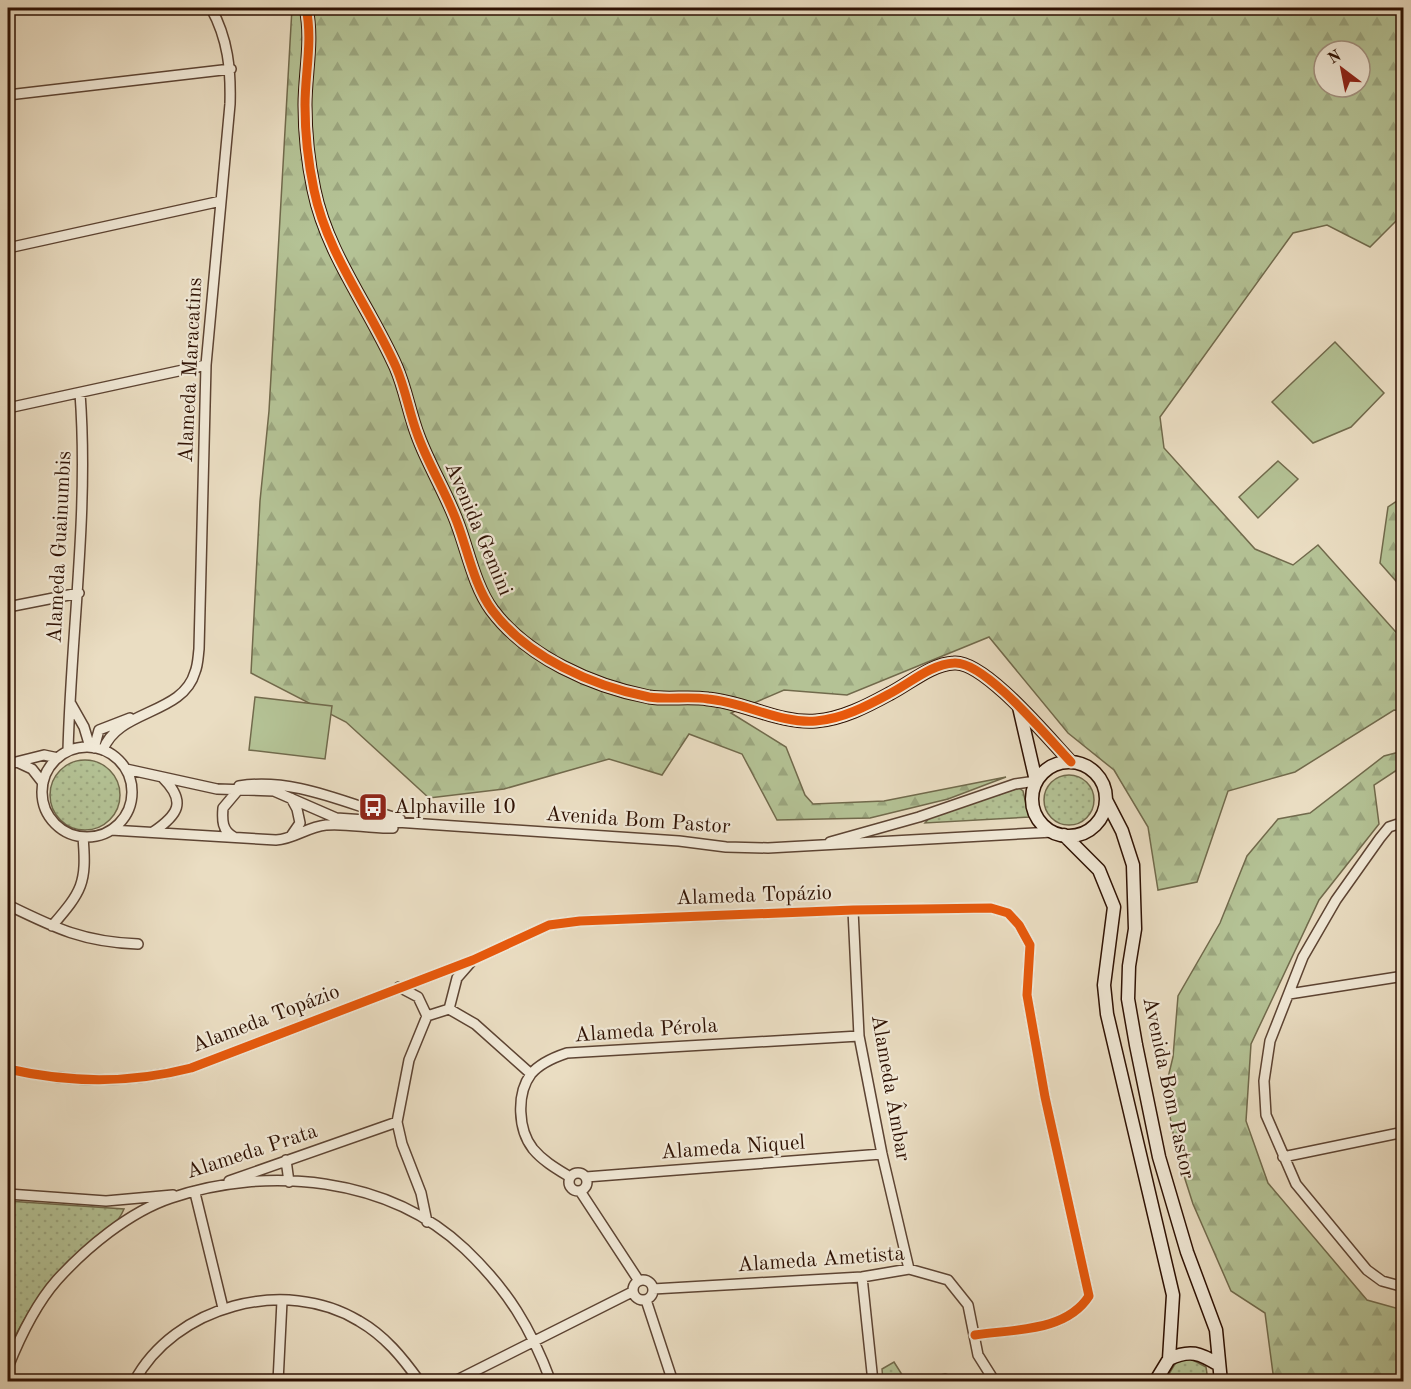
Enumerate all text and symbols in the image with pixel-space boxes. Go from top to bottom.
north arrow [1312,39,1372,99]
text: N [1326,48,1345,68]
street label: Alameda Maracatins [176,277,206,463]
street label: Alameda Guainumbis [44,450,76,644]
street label: Avenida Gemini [440,459,516,599]
bus stop icon: Alphaville 10 [357,791,389,823]
place label: Alphaville 10 [394,797,516,818]
street label: Avenida Bom Pastor [545,804,732,838]
street label: Alameda Topázio [676,883,832,909]
street label: Alameda Topázio [189,981,343,1057]
street label: Avenida Bom Pastor [1138,995,1198,1181]
street label: Alameda Âmbar [867,1013,917,1163]
street label: Alameda Pérola [574,1016,718,1046]
street label: Alameda Prata [184,1121,320,1183]
street label: Alameda Niquel [660,1132,806,1164]
street label: Alameda Ametista [737,1244,905,1276]

